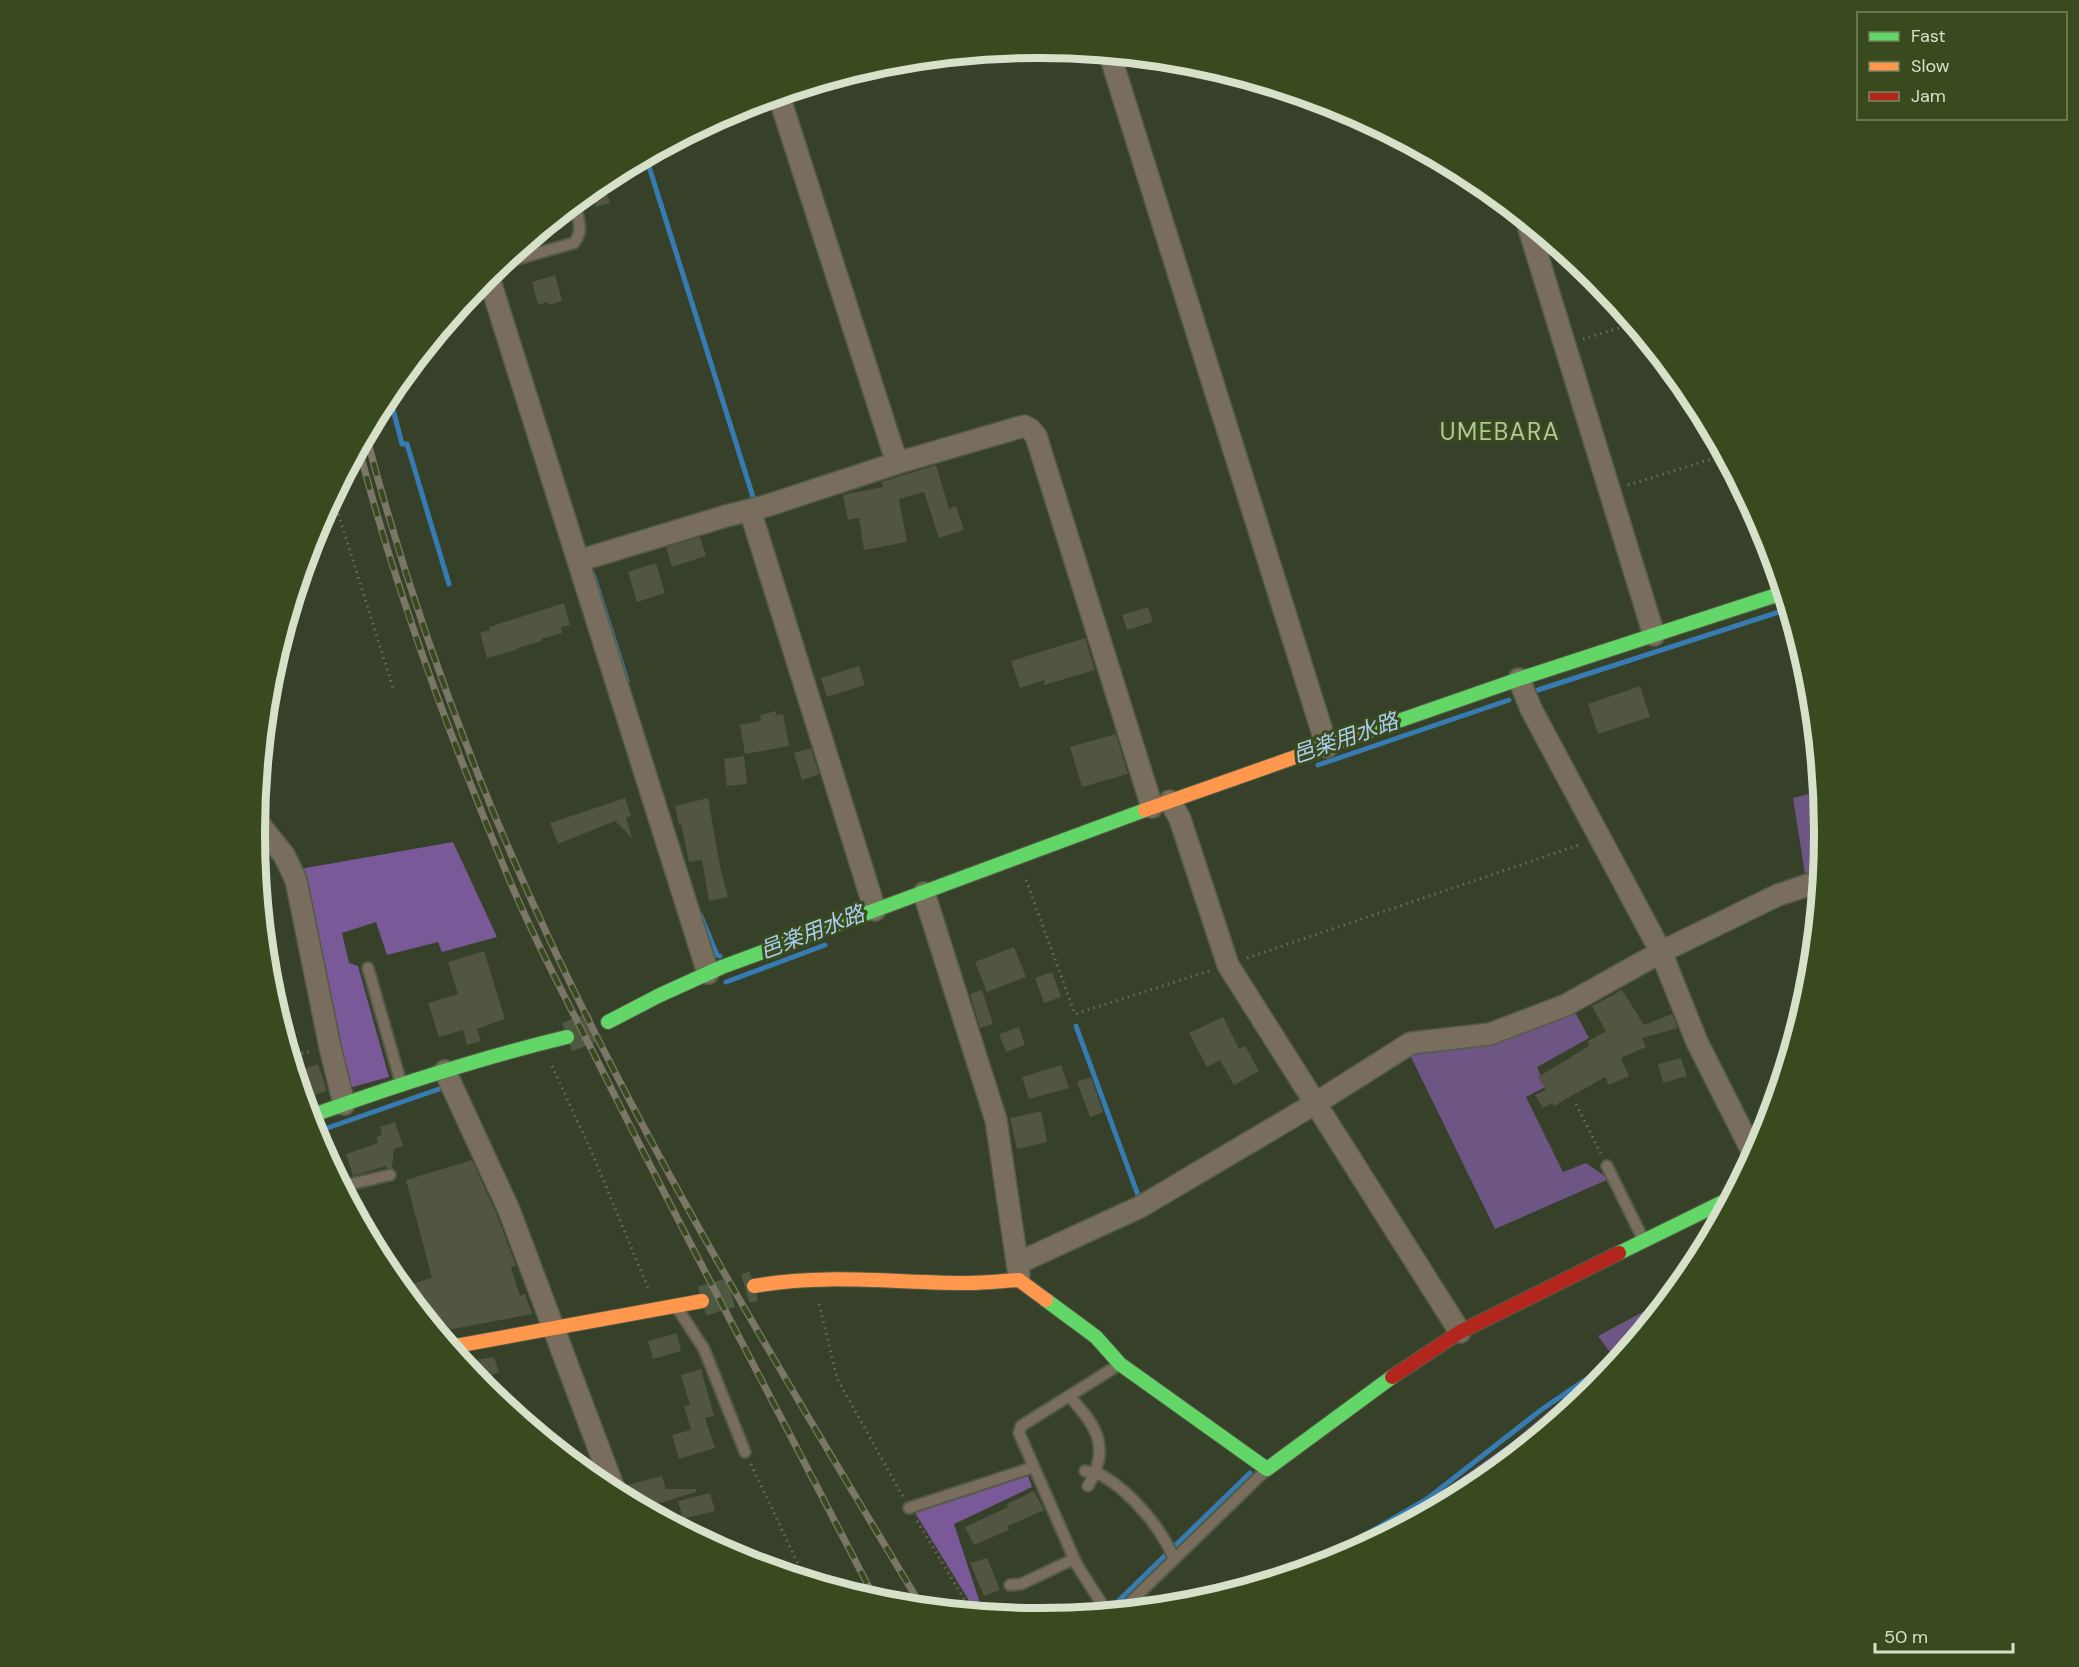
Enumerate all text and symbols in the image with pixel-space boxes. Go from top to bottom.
legend [1857,12,2067,120]
text: Fast [1911,24,1946,48]
text: Slow [1911,54,1950,78]
text: Jam [1911,84,1946,108]
district label: UMEBARA [1440,416,1560,447]
water label: 邑楽用水路 [1288,706,1404,770]
water label: 邑楽用水路 [755,898,870,965]
scale bar [1875,1616,2013,1654]
text: 50 m [1884,1625,1928,1649]

